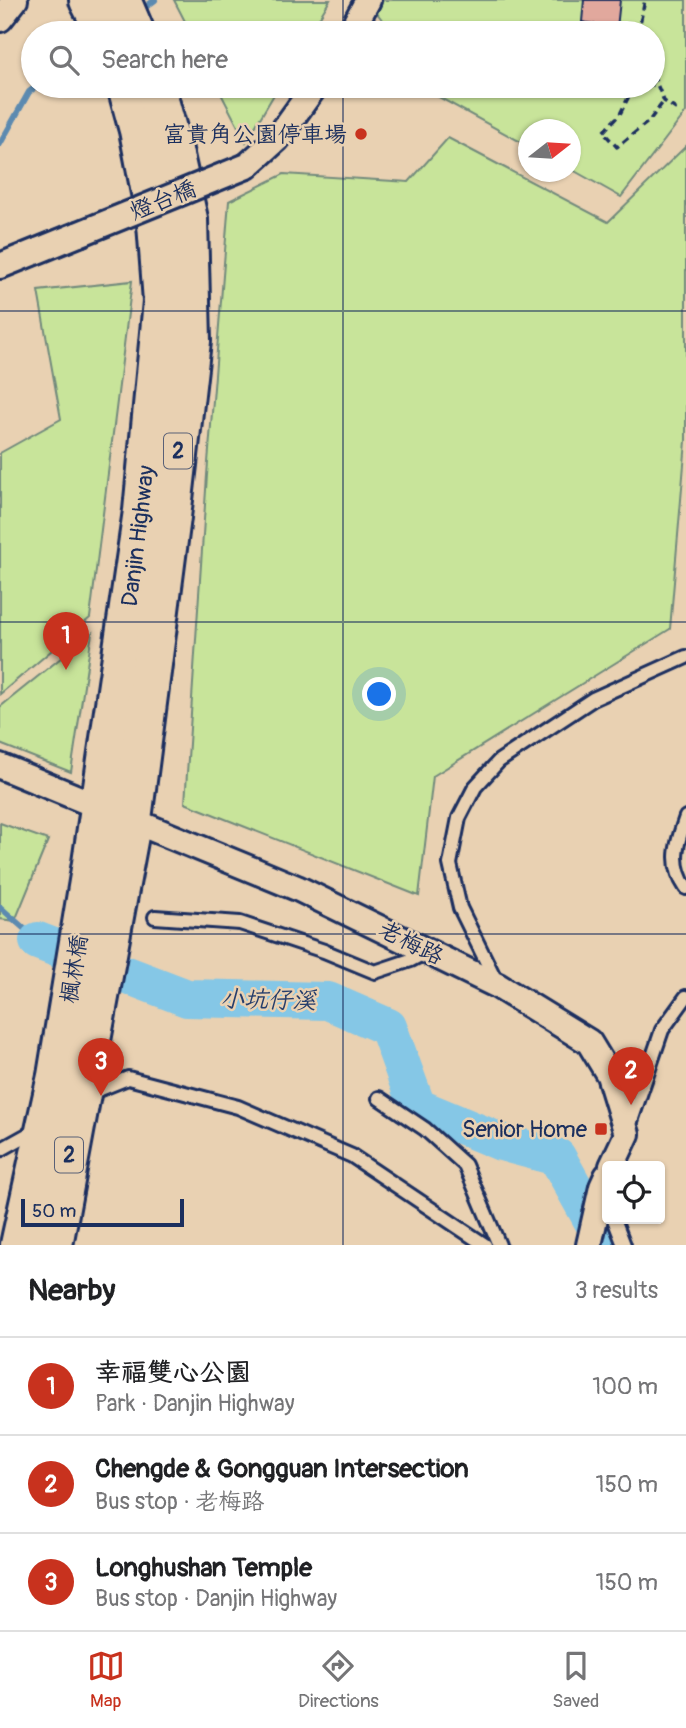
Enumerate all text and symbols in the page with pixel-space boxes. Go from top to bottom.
search box [21,21,665,98]
icon: search [45,41,83,79]
text: Search here [101,44,228,76]
north arrow [518,119,581,182]
place label: 富貴角公園停車場 [163,120,347,149]
marker: 富貴角公園停車場 [353,126,369,142]
street label: 燈台橋 [126,174,200,226]
road number: 2 [164,434,192,468]
street label: Danjin Highway [115,464,161,608]
pin: 1 [43,612,89,670]
your location [362,677,396,711]
street label: 老梅路 [374,915,448,971]
street label: 楓林橋 [54,933,94,1005]
water label: 小坑仔溪 [220,985,318,1015]
pin: 3 [78,1038,124,1096]
pin: 2 [608,1047,654,1105]
place label: Senior Home [462,1115,588,1144]
marker: Senior Home [593,1121,609,1137]
road number: 2 [55,1138,83,1172]
map controls [602,1161,665,1224]
button: locate [602,1161,665,1224]
scale bar [21,1196,184,1228]
text: 50 m [32,1199,76,1223]
text: Nearby [28,1272,115,1309]
text: 3 results [575,1276,658,1305]
text: 幸福雙心公園 [95,1357,251,1389]
text: 1 [47,1372,56,1401]
text: 100 m [592,1372,658,1401]
text: Park · Danjin Highway [95,1389,295,1418]
text: Chengde & Gongguan Intersection [95,1453,469,1485]
text: 2 [45,1470,57,1499]
text: 150 m [595,1470,658,1499]
text: Bus stop · 老梅路 [95,1487,264,1516]
text: Longhushan Temple [95,1552,312,1584]
text: 3 [45,1568,57,1597]
text: 150 m [595,1568,658,1597]
text: Bus stop · Danjin Highway [95,1584,337,1613]
tab: Map [87,1647,125,1713]
tab: Directions [298,1647,379,1713]
tab: Saved [552,1647,599,1713]

